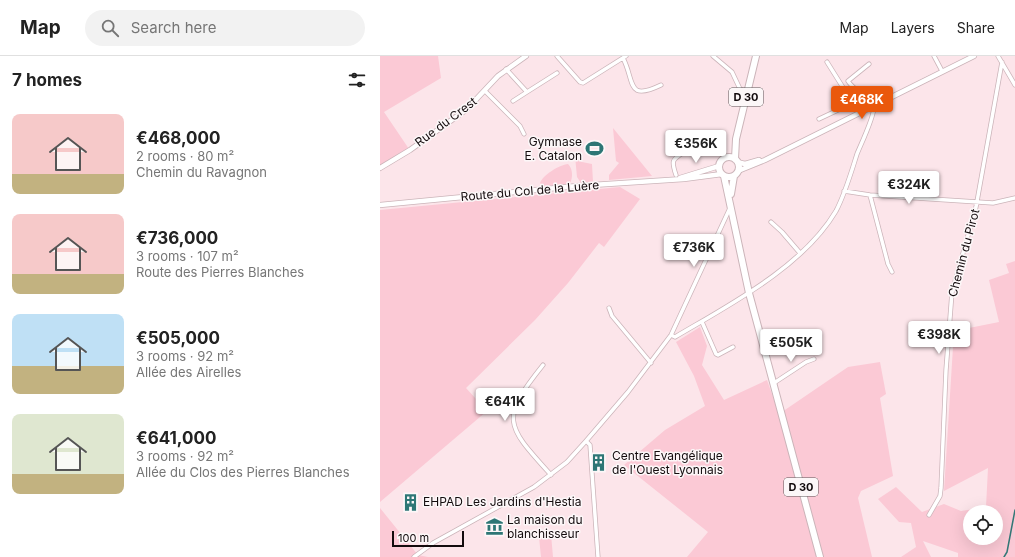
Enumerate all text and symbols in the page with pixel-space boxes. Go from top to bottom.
search box [85,10,365,46]
text: Map [20,16,61,39]
icon: search [99,17,121,39]
text: Search here [131,18,216,37]
text: Map [840,19,869,36]
text: Layers [891,19,935,36]
text: Share [957,19,995,36]
icon: filters [346,69,368,91]
text: 7 homes [12,70,82,90]
pin: €468K [834,86,890,120]
road number: D 30 [729,88,763,106]
text: €468K [840,91,884,107]
street label: Rue du Crest [412,93,480,150]
text: €468,000 [136,128,220,148]
icon: home [44,130,92,178]
pin: €356K [668,130,724,164]
place label: Gymnase E. Catalon [525,134,582,163]
text: €356K [674,135,718,151]
sports icon: Gymnase E. Catalon [585,139,605,159]
text: 2 rooms · 80 m² [136,148,234,164]
text: Chemin du Ravagnon [136,164,267,180]
pin: €324K [881,171,937,205]
text: €324K [887,176,931,192]
street label: Route du Col de la Luère [460,177,600,204]
street label: Chemin du Pirot [945,207,982,299]
text: €736,000 [136,228,218,248]
icon: home [44,230,92,278]
pin: €736K [666,234,722,268]
text: €736K [673,239,715,255]
text: 3 rooms · 107 m² [136,248,239,264]
text: Route des Pierres Blanches [136,264,304,280]
pin: €398K [911,321,967,355]
text: €398K [917,326,961,342]
text: €505,000 [136,328,220,348]
pin: €505K [763,329,819,363]
icon: home [44,330,92,378]
text: €505K [769,334,813,350]
text: 3 rooms · 92 m² [136,348,234,364]
text: Allée des Airelles [136,364,241,380]
pin: €641K [477,388,533,422]
text: €641K [485,393,525,409]
text: €641,000 [136,428,216,448]
icon: home [44,430,92,478]
text: 3 rooms · 92 m² [136,448,234,464]
place label: Centre Evangélique de l'Ouest Lyonnais [612,448,723,477]
building icon: Centre Evangélique de l'Ouest Lyonnais [589,453,609,473]
text: Allée du Clos des Pierres Blanches [136,464,350,480]
road number: D 30 [784,478,818,496]
building icon: EHPAD Les Jardins d'Hestia [400,492,420,512]
place label: EHPAD Les Jardins d'Hestia [423,494,581,509]
map controls [963,505,1003,545]
button: locate [963,505,1003,545]
place label: La maison du blanchisseur [507,512,583,541]
museum icon: La maison du blanchisseur [484,517,504,537]
scale bar [392,529,464,548]
text: 100 m [398,531,429,545]

